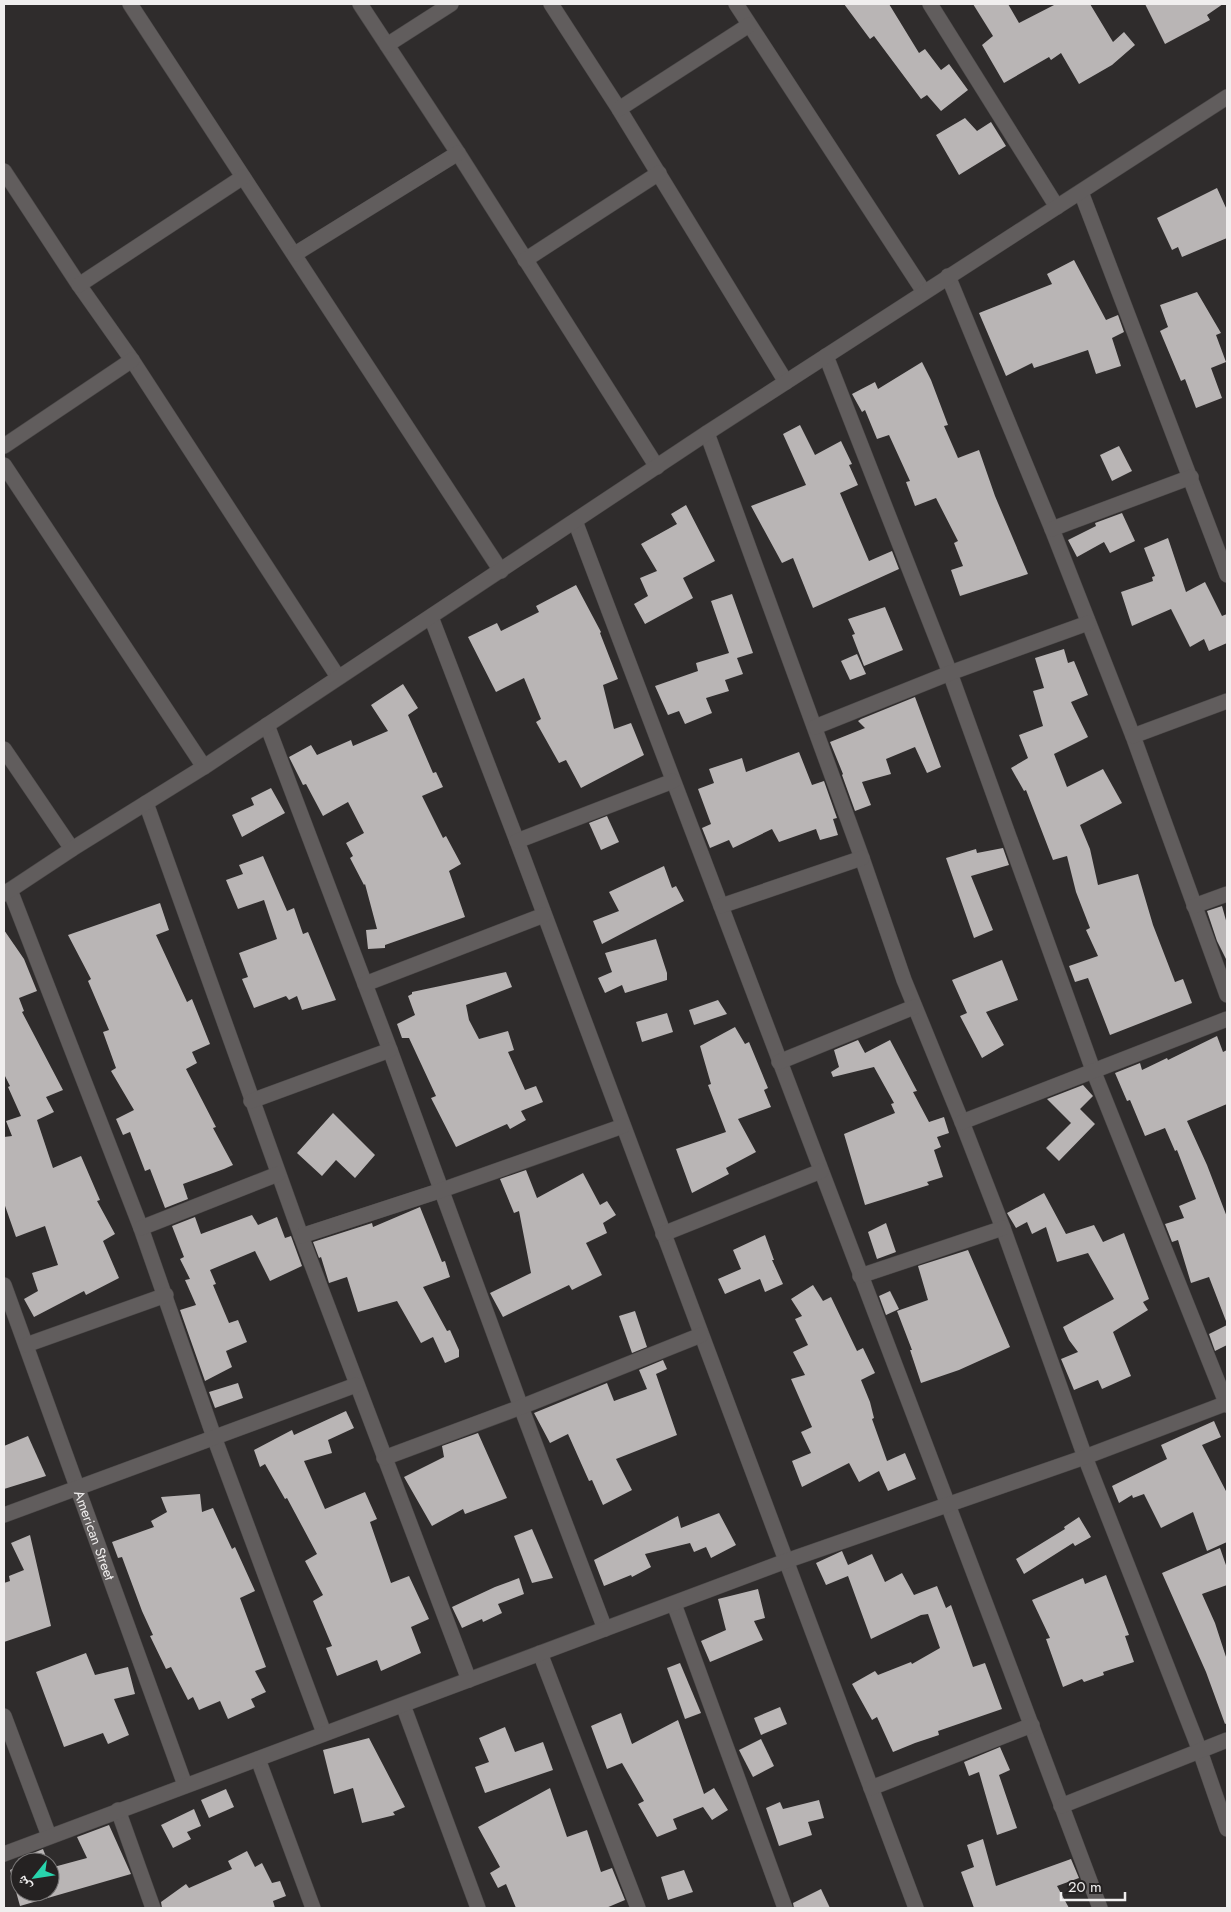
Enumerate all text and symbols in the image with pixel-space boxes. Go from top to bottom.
street label: American Street [69,1487,120,1583]
north arrow [10,1852,60,1902]
scale bar [1061,1870,1125,1902]
text: ش [11,1872,36,1895]
text: 20 m [1068,1876,1102,1898]

